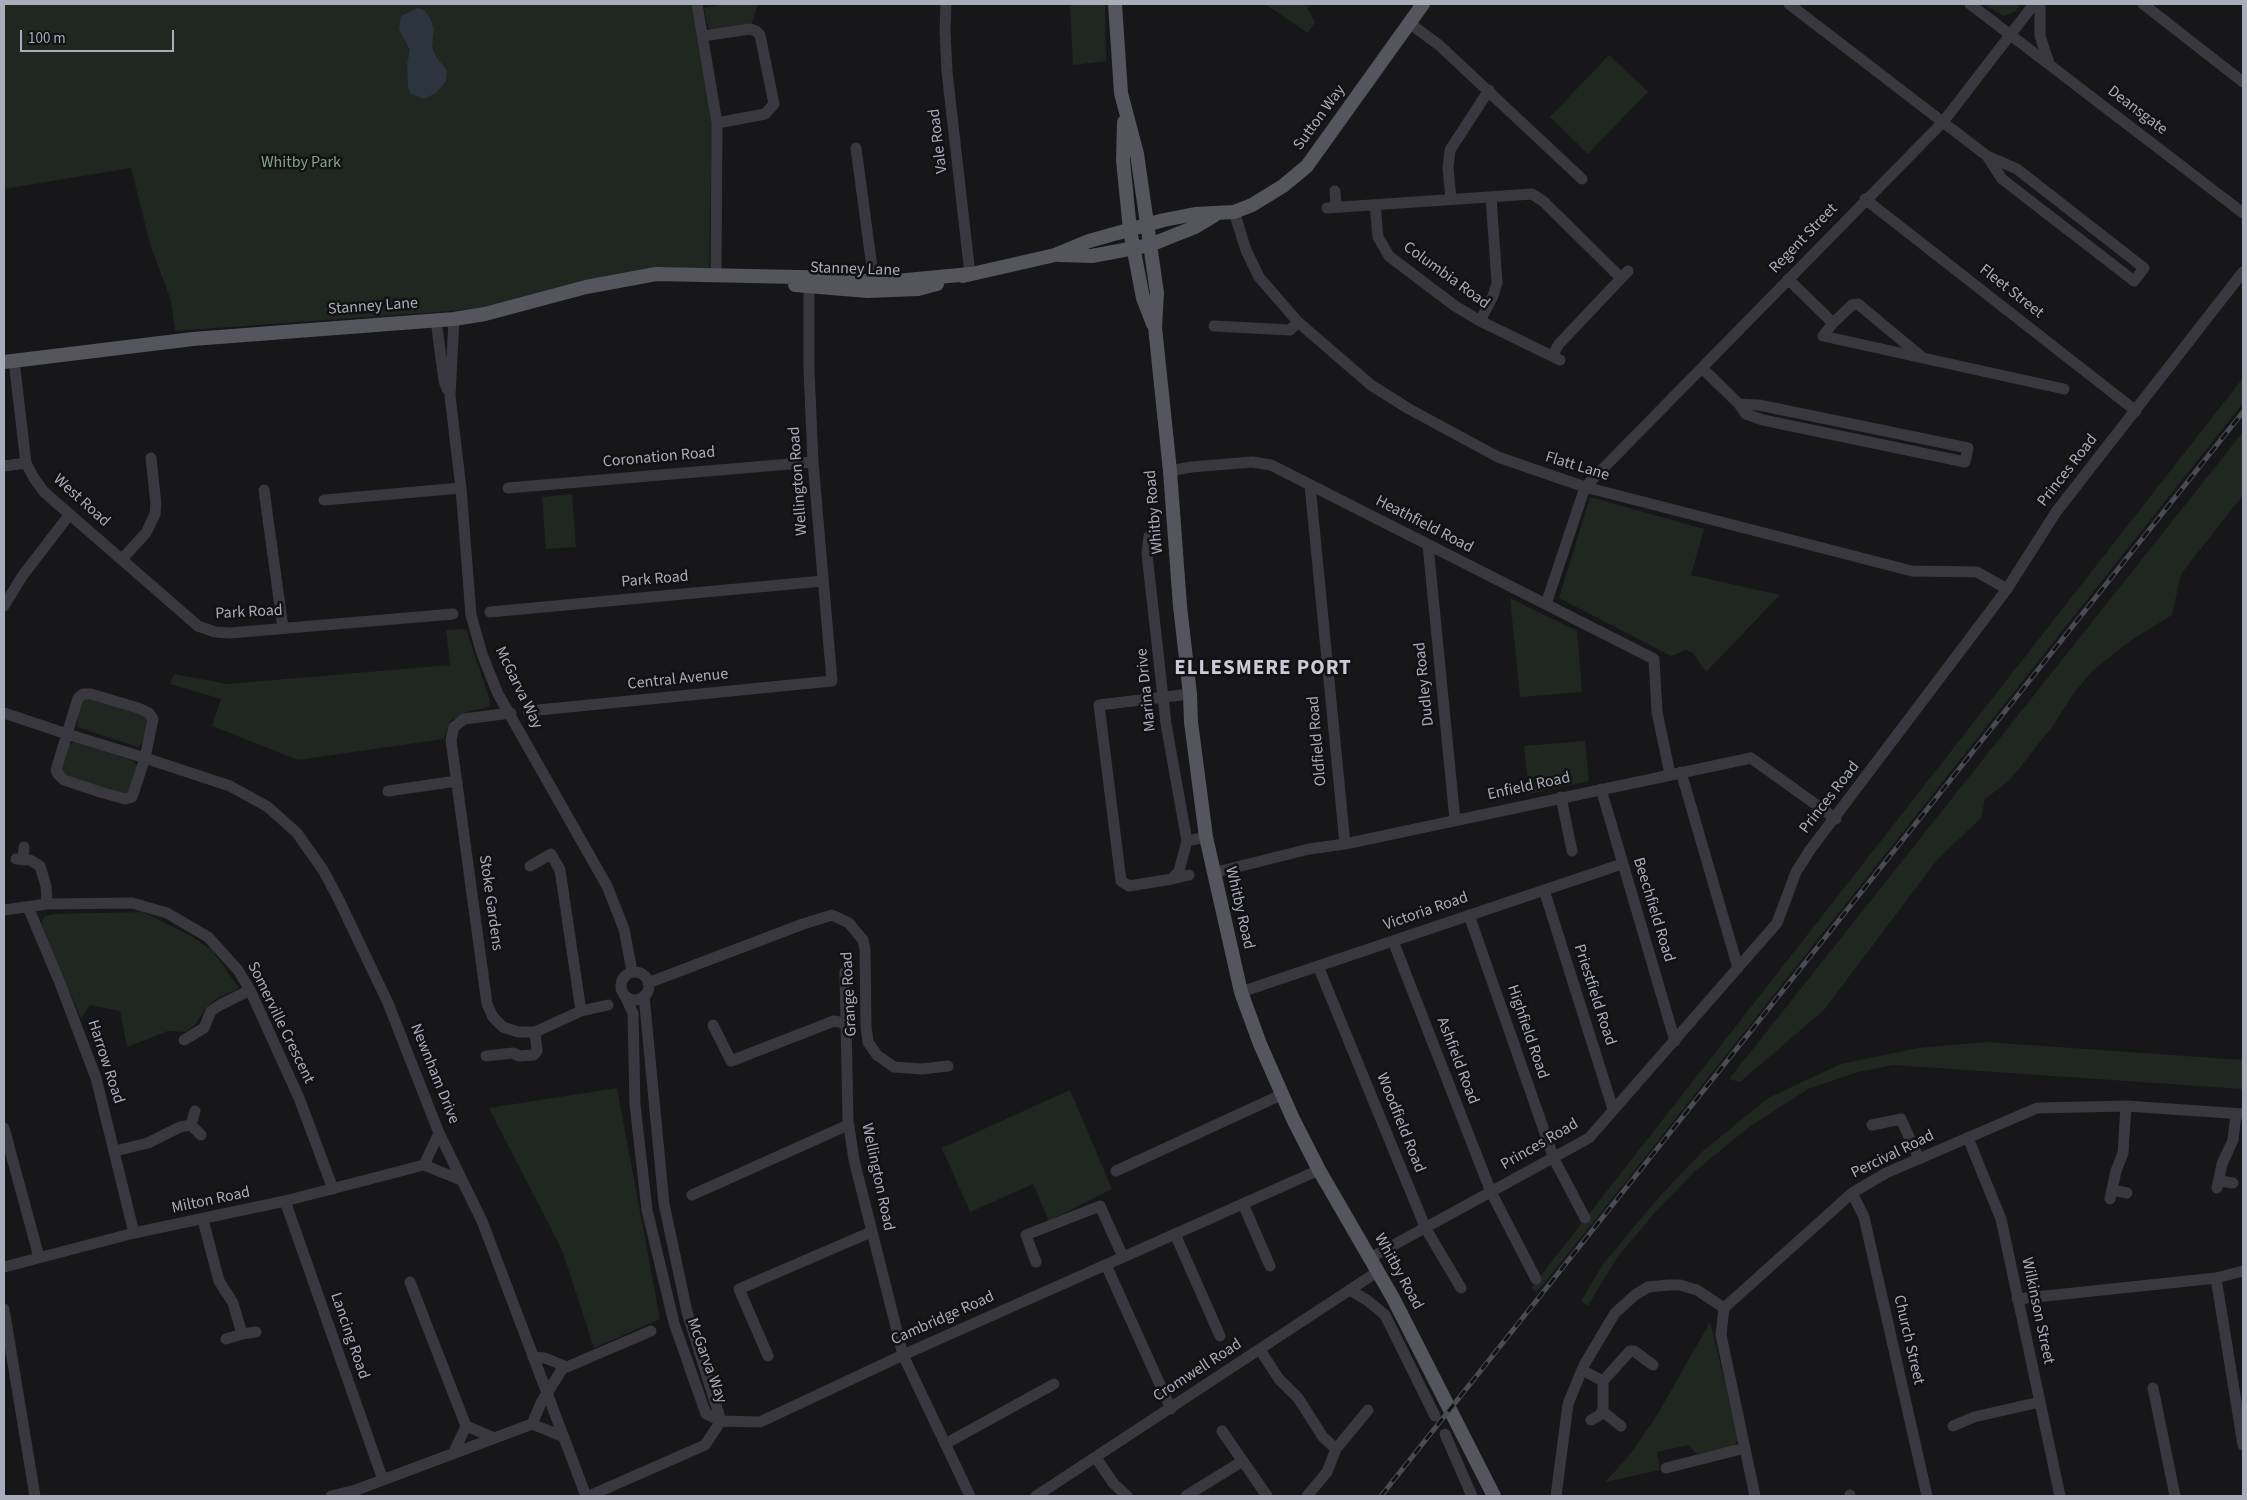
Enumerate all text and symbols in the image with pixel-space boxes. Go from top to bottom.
scale bar [22,20,176,52]
text: 100 m [28,28,66,49]
street label: Sutton Way [1290,82,1350,154]
street label: Deansgate [2103,82,2171,140]
street label: Vale Road [925,107,953,175]
park label: Whitby Park [261,153,341,173]
street label: Regent Street [1766,200,1842,278]
street label: Columbia Road [1399,238,1493,314]
street label: Stanney Lane [810,259,900,281]
street label: Fleet Street [1975,261,2047,323]
street label: Stanney Lane [327,294,419,320]
street label: Wellington Road [786,426,812,536]
street label: Princes Road [2034,431,2102,511]
street label: Coronation Road [602,444,716,472]
street label: Flatt Lane [1543,448,1611,486]
street label: Whitby Road [1142,469,1168,555]
street label: West Road [49,470,113,532]
street label: Heathfield Road [1372,492,1476,558]
street label: Park Road [621,567,689,593]
street label: Park Road [215,602,283,624]
street label: Dudley Road [1411,641,1439,727]
street label: McGarva Way [490,644,546,732]
street label: Marina Drive [1133,647,1161,733]
district label: ELLESMERE PORT [1172,656,1354,682]
street label: Central Avenue [627,665,729,695]
street label: Oldfield Road [1304,695,1332,787]
street label: Princes Road [1796,758,1864,838]
street label: Enfield Road [1486,769,1572,805]
street label: Stoke Gardens [474,854,506,952]
street label: Beechfield Road [1628,855,1678,965]
street label: Whitby Road [1220,865,1258,951]
street label: Victoria Road [1381,889,1471,935]
street label: Priestfield Road [1569,942,1619,1048]
street label: Grange Road [838,951,862,1037]
street label: Somerville Crescent [242,959,318,1087]
street label: Highfield Road [1502,982,1552,1082]
street label: Ashfield Road [1432,1015,1482,1107]
street label: Harrow Road [82,1018,128,1106]
street label: Newnham Drive [405,1021,463,1127]
street label: Woodfield Road [1371,1070,1429,1176]
street label: Princes Road [1498,1115,1582,1175]
street label: Wellington Road [856,1121,898,1233]
street label: Percival Road [1848,1127,1938,1183]
street label: Milton Road [170,1183,252,1219]
street label: Whitby Road [1369,1230,1427,1314]
street label: Wilkinson Street [2016,1256,2058,1366]
street label: Cambridge Road [888,1288,998,1350]
street label: Lancing Road [325,1290,373,1382]
street label: Church Street [1888,1293,1928,1387]
street label: McGarva Way [682,1316,730,1406]
street label: Cromwell Road [1150,1335,1246,1407]

